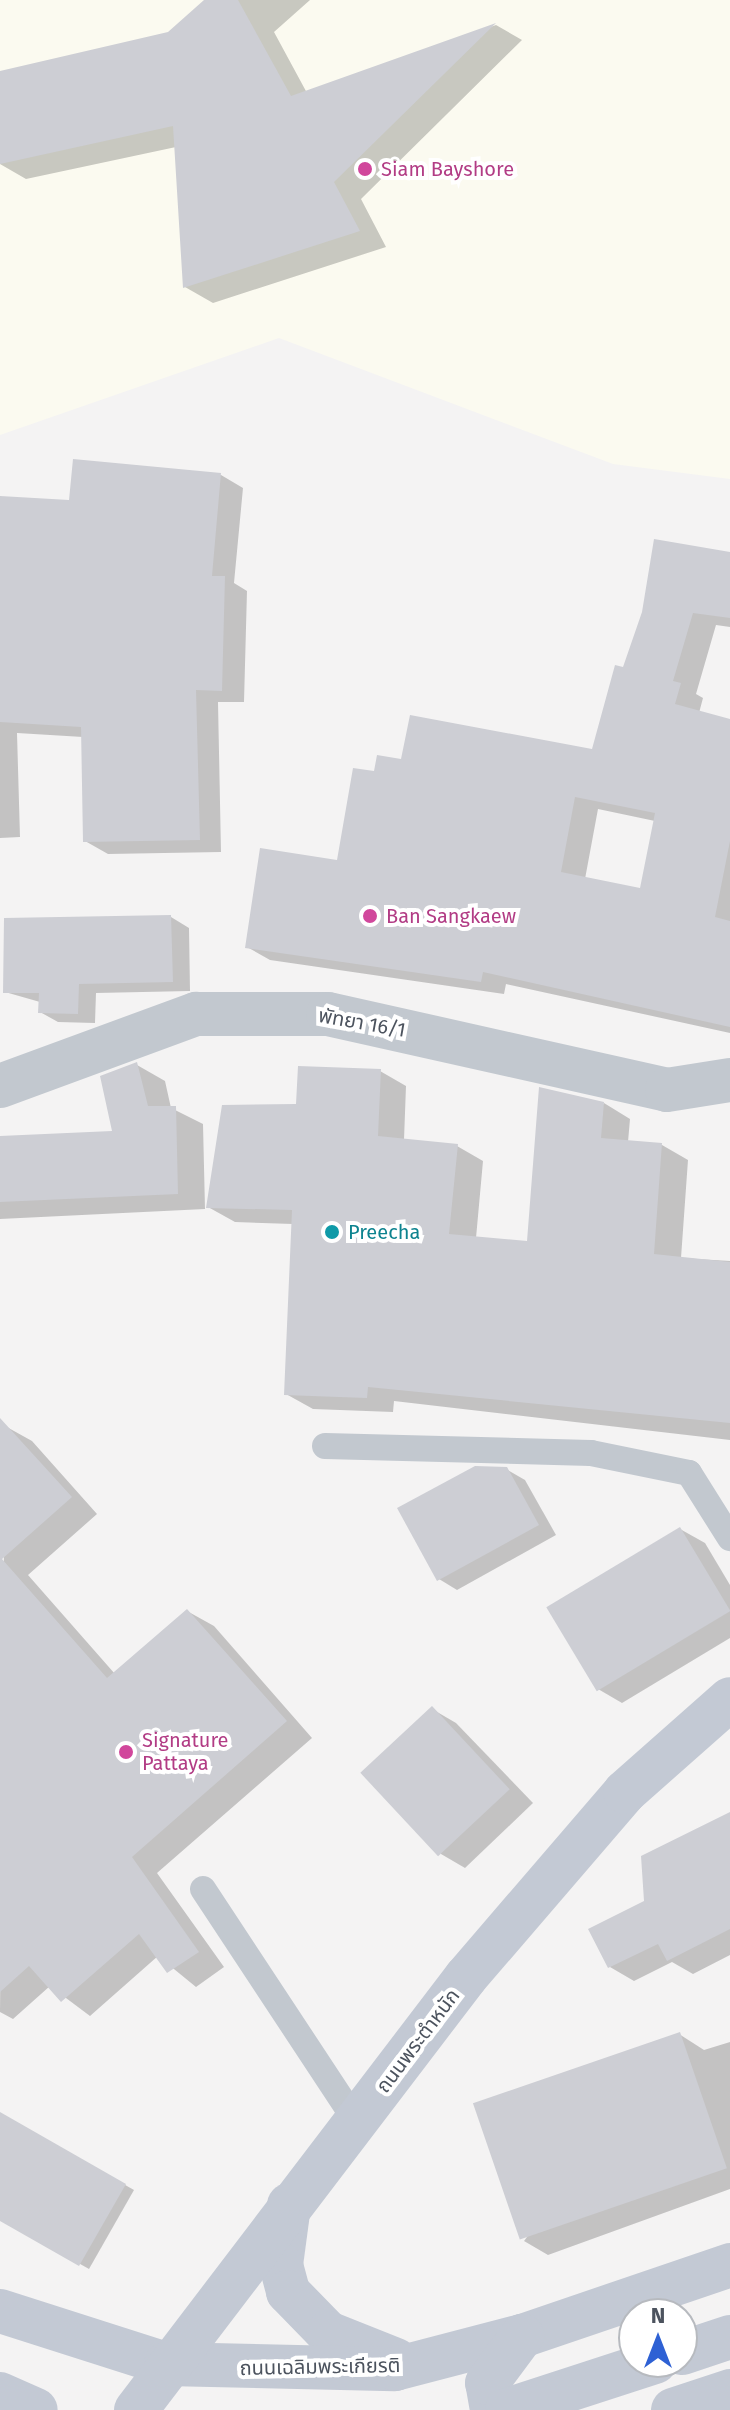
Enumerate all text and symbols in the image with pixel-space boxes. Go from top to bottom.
place label: Siam Bayshore [381,157,514,181]
marker: Siam Bayshore [356,160,374,178]
place label: Ban Sangkaew [386,904,516,928]
marker: Ban Sangkaew [361,907,379,925]
street label: พัทยา 16/1 [317,1004,407,1042]
place label: Preecha [348,1220,420,1244]
marker: Preecha [323,1223,341,1241]
place label: Signature Pattaya [142,1728,228,1775]
marker: Signature Pattaya [117,1743,135,1761]
street label: ถนนพระตำหนัก [371,1984,465,2098]
north arrow [618,2298,698,2378]
text: N [651,2302,665,2329]
street label: ถนนเฉลิมพระเกียรติ [239,2354,401,2380]

